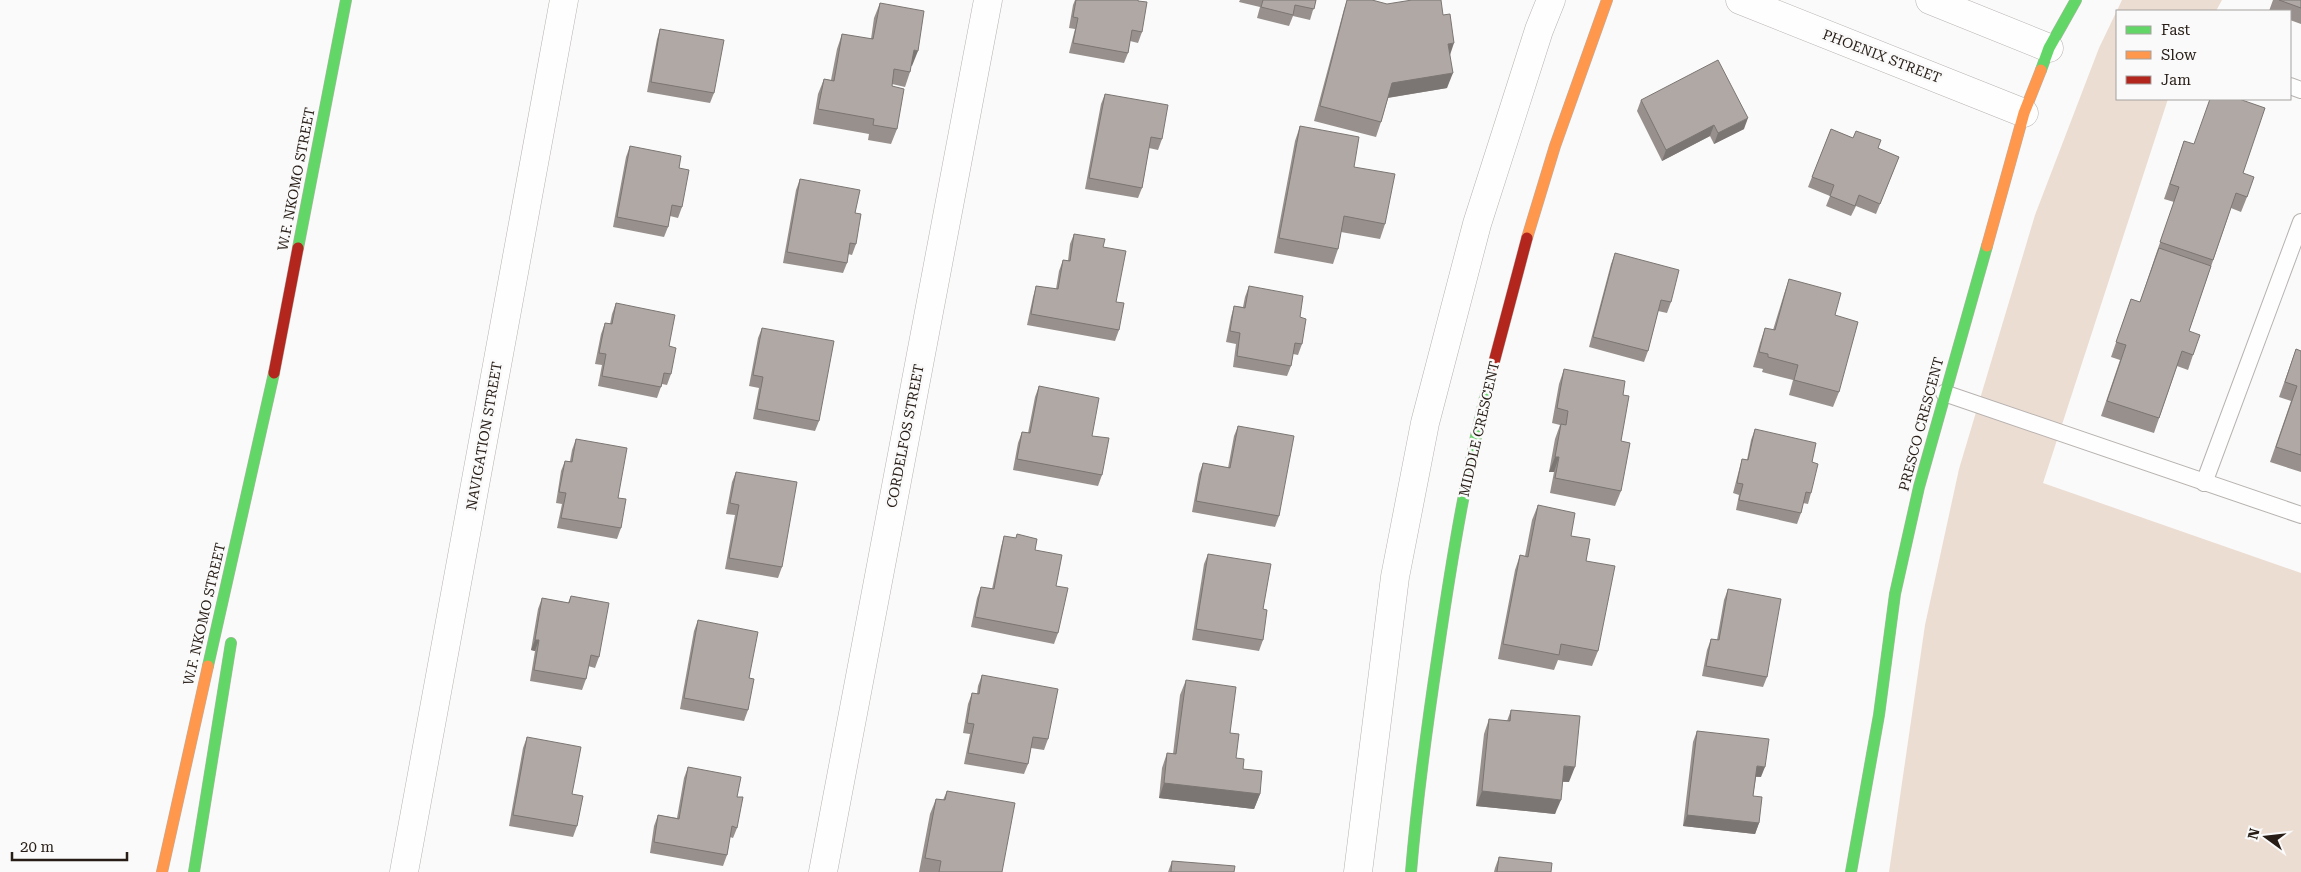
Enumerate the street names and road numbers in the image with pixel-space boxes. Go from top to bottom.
street label: PHOENIX STREET [1820,26,1944,86]
street label: W.F. NKOMO STREET [274,106,318,252]
street label: PRESCO CRESCENT [1895,355,1947,493]
street label: NAVIGATION STREET [463,360,505,512]
street label: MIDDLE CRESCENT [1456,360,1502,498]
street label: CORDELFOS STREET [883,363,927,509]
street label: W.F. NKOMO STREET [180,541,228,687]

